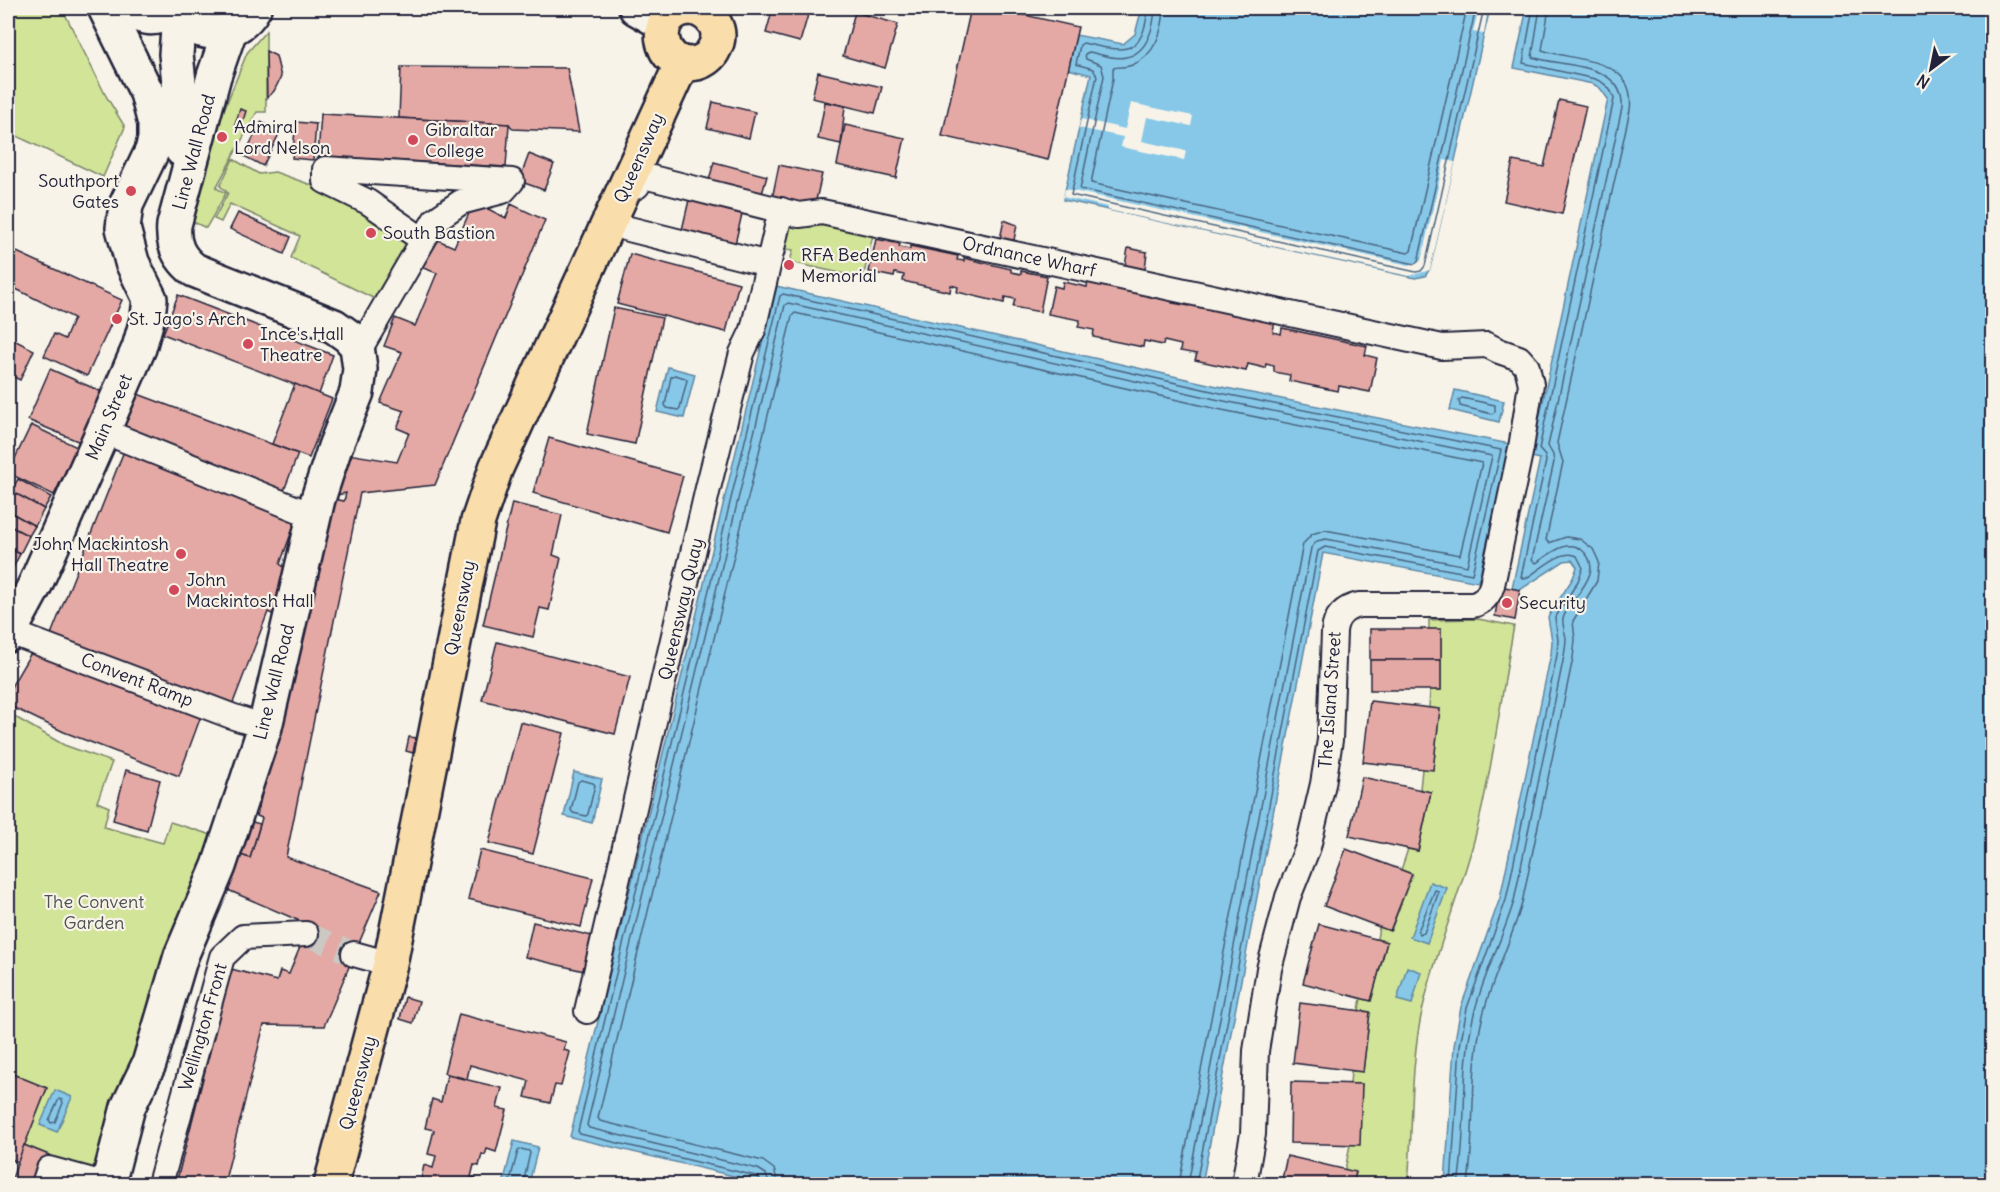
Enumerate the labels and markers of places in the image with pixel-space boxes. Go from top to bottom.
place label: Admiral Lord Nelson [234,115,330,159]
place label: Gibraltar College [425,118,498,162]
marker: Admiral Lord Nelson [215,130,229,144]
marker: Gibraltar College [406,133,420,147]
place label: Southport Gates [38,169,119,213]
marker: Southport Gates [124,184,138,198]
place label: South Bastion [383,221,495,244]
marker: South Bastion [364,226,378,240]
place label: RFA Bedenham Memorial [801,243,926,287]
marker: RFA Bedenham Memorial [782,258,796,272]
place label: St. Jago's Arch [129,307,246,330]
marker: St. Jago's Arch [110,312,124,326]
place label: Ince's Hall Theatre [260,322,344,366]
marker: Ince's Hall Theatre [241,337,255,351]
place label: John Mackintosh Hall Theatre [33,532,169,576]
marker: John Mackintosh Hall Theatre [174,547,188,561]
place label: John Mackintosh Hall [186,568,314,612]
marker: John Mackintosh Hall [167,583,181,597]
place label: Security [1519,591,1586,614]
marker: Security [1500,596,1514,610]

